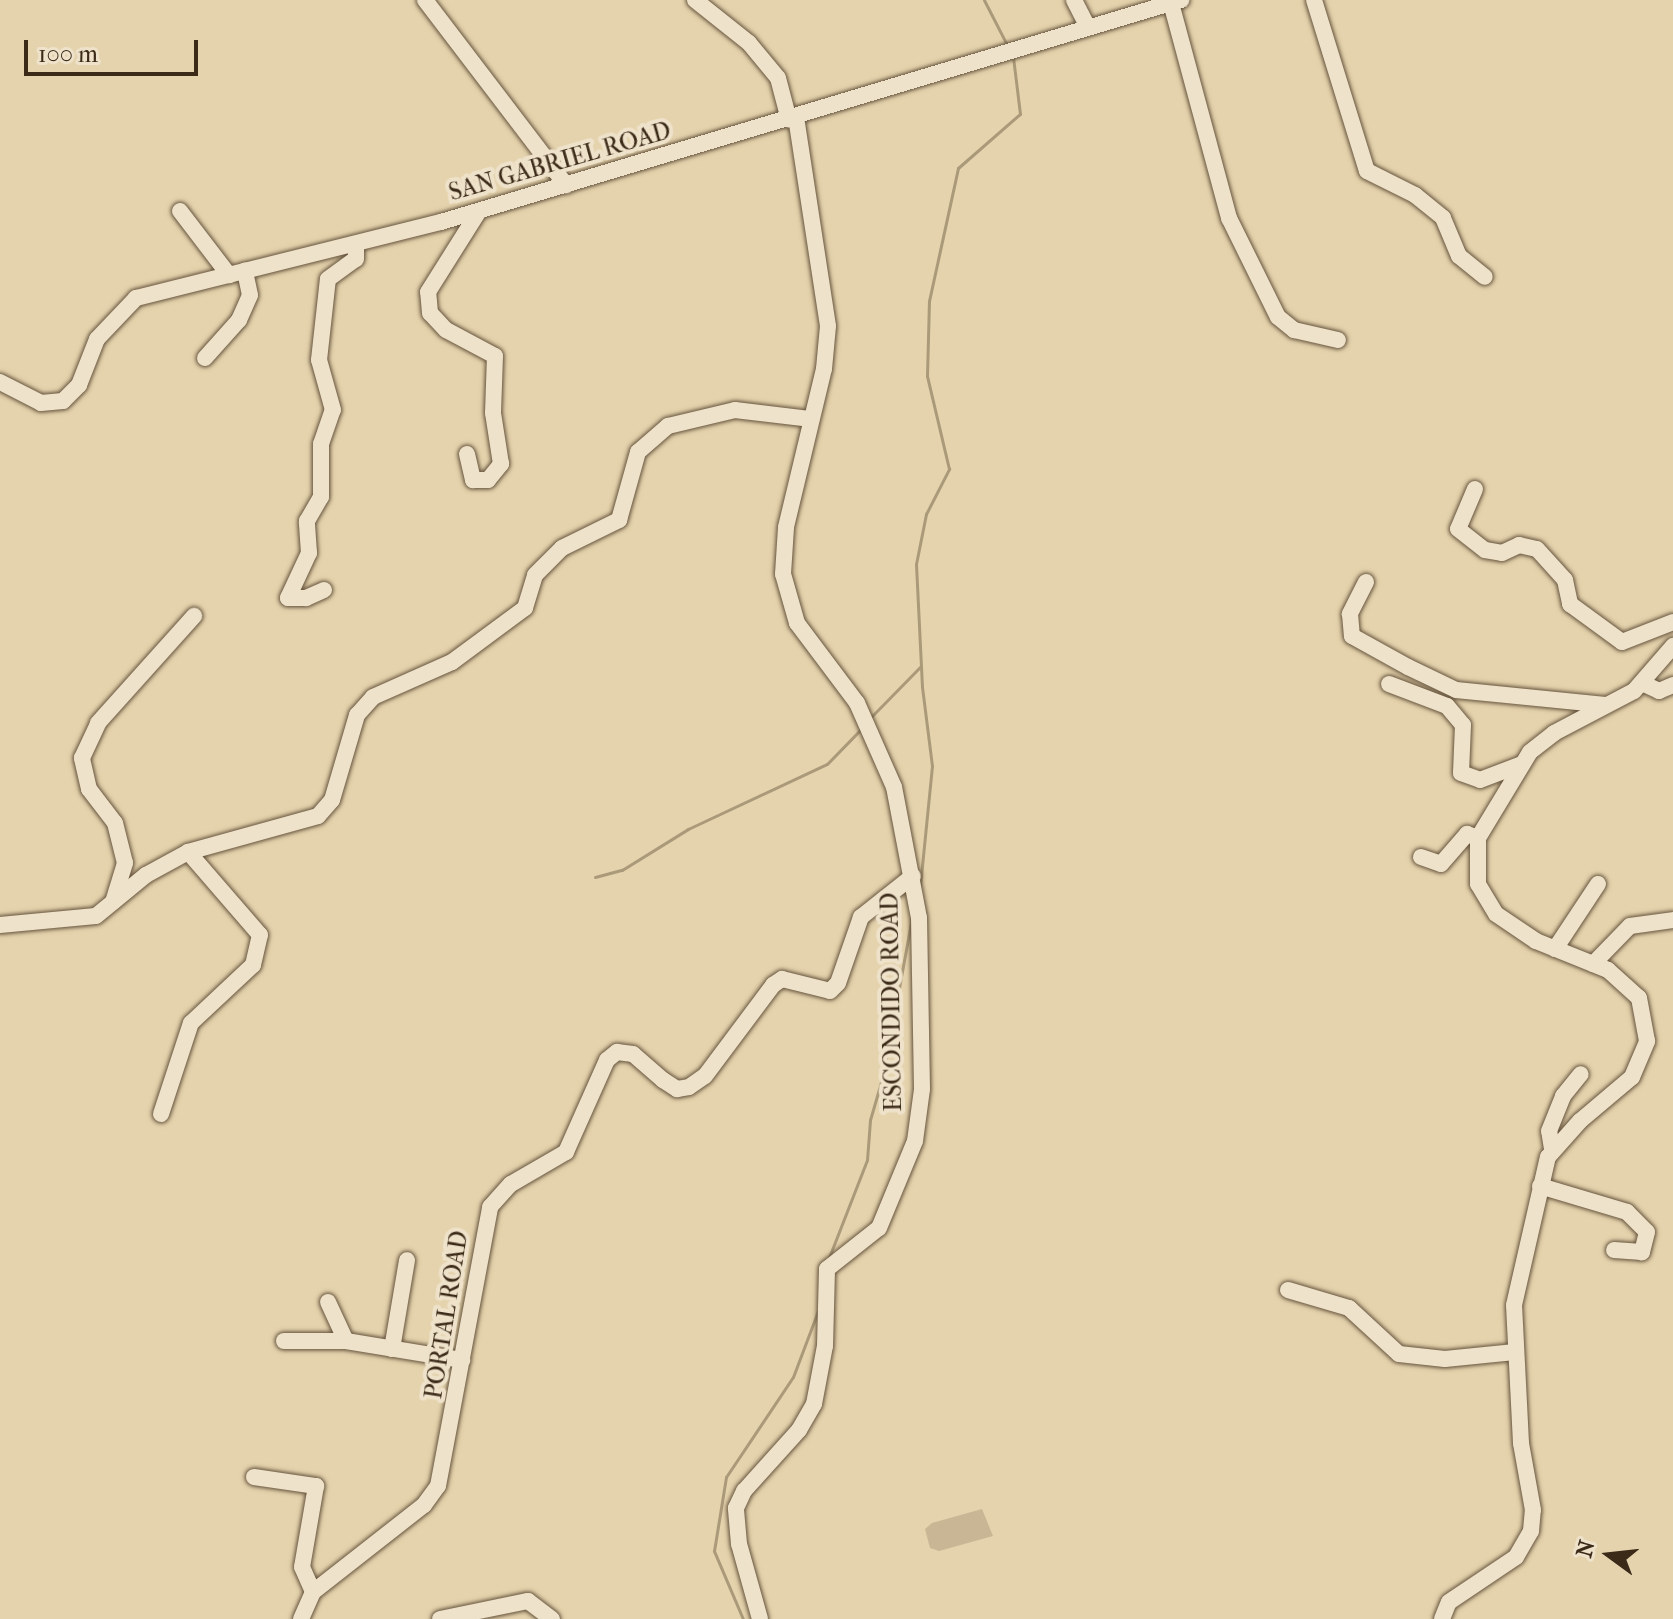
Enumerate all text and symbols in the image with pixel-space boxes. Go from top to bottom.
scale bar [28,24,202,74]
text: 100 m [38,40,98,68]
street label: SAN GABRIEL ROAD [446,117,674,207]
street label: ESCONDIDO ROAD [876,892,908,1112]
street label: PORTAL ROAD [419,1229,475,1401]
north arrow [1569,1515,1649,1595]
text: N [1571,1537,1601,1560]

